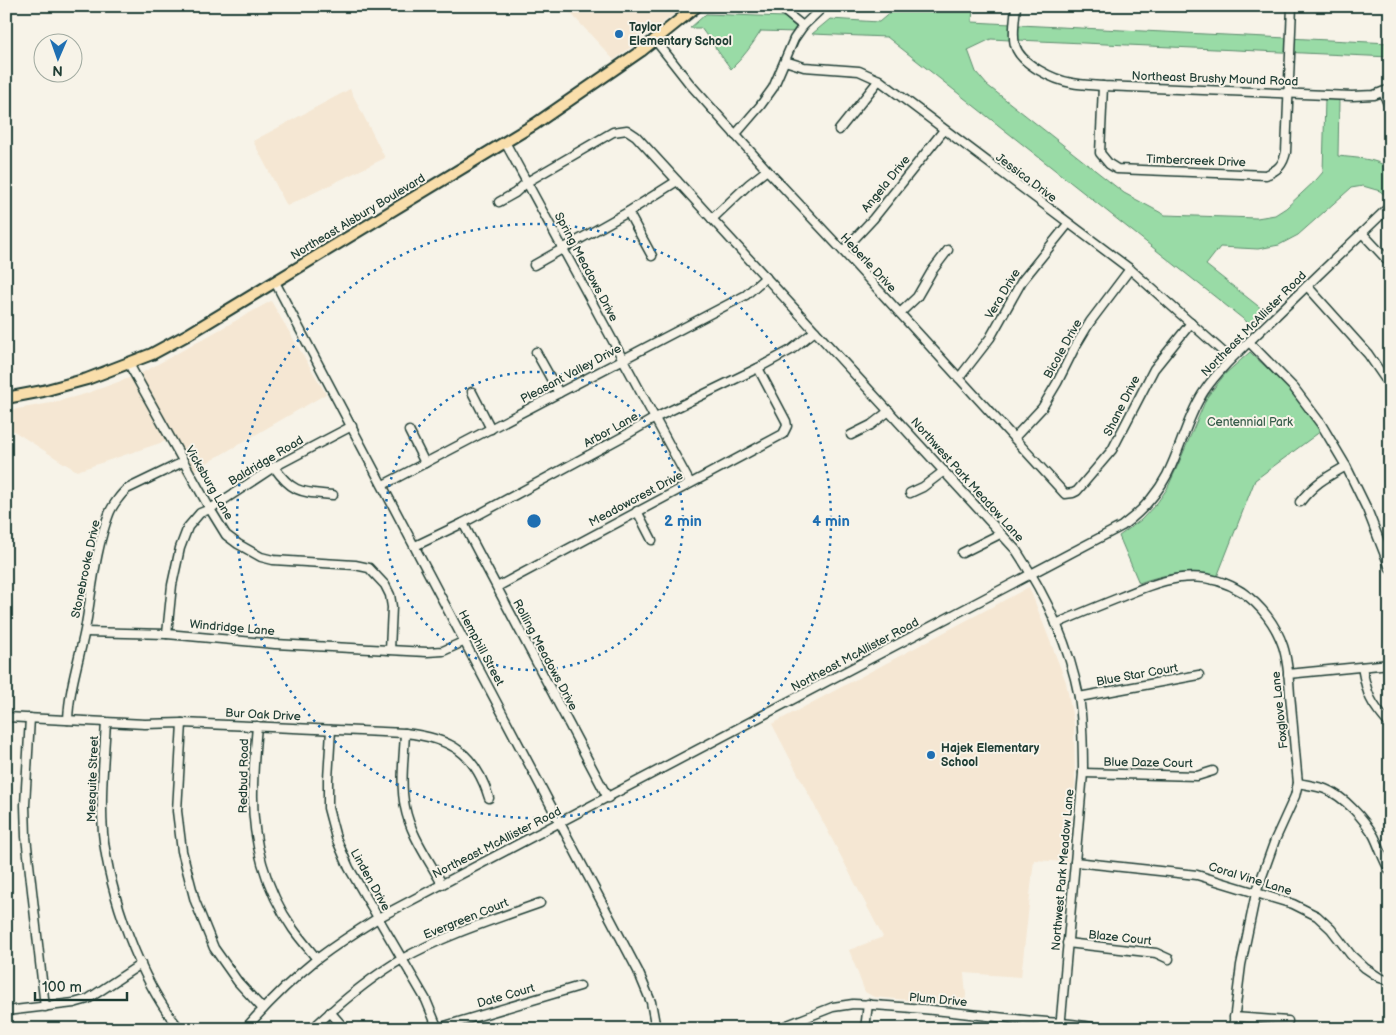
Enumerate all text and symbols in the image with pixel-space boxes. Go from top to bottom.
place label: Taylor Elementary School [629,20,732,49]
marker: Taylor Elementary School [613,28,625,40]
north arrow [32,32,82,82]
text: N [52,62,63,79]
street label: Northeast Brushy Mound Road [1131,69,1299,89]
street label: Jessica Drive [993,150,1059,206]
street label: Angela Drive [858,152,914,216]
street label: Timbercreek Drive [1146,152,1246,170]
street label: Northeast Alsbury Boulevard [288,171,428,263]
street label: Spring Meadows Drive [551,210,621,324]
street label: Heberle Drive [837,230,899,296]
street label: Vera Drive [982,266,1024,322]
street label: Northeast McAllister Road [1198,268,1310,380]
street label: Bicole Drive [1041,317,1085,381]
street label: Pleasant Valley Drive [518,341,624,407]
street label: Shane Drive [1100,373,1144,439]
street label: Arbor Lane [581,409,641,451]
street label: Northwest Park Meadow Lane [907,415,1027,545]
park label: Centennial Park [1207,415,1293,430]
street label: Baldridge Road [226,433,306,489]
street label: Vicksburg Lane [182,443,236,523]
street label: Meadowcrest Drive [586,468,686,530]
centre of rings [525,512,543,530]
text: 2 min [664,512,702,531]
text: 4 min [812,512,850,531]
street label: Stonebrooke Drive [68,519,104,619]
street label: Rolling Meadows Drive [509,597,581,713]
street label: Hemphill Street [455,608,507,689]
street label: Northeast McAllister Road [789,615,922,695]
street label: Windridge Lane [189,617,275,639]
street label: Blue Star Court [1095,660,1179,690]
street label: Foxglove Lane [1268,670,1292,750]
street label: Bur Oak Drive [225,706,301,724]
street label: Mesquite Street [84,735,102,822]
street label: Redbud Road [236,738,252,814]
place label: Hajek Elementary School [941,741,1040,770]
marker: Hajek Elementary School [925,749,937,761]
street label: Blue Daze Court [1103,755,1193,771]
street label: Northwest Park Meadow Lane [1048,789,1078,951]
street label: Northeast McAllister Road [430,804,564,882]
street label: Linden Drive [347,846,393,914]
street label: Coral Vine Lane [1207,859,1293,899]
street label: Evergreen Court [421,895,511,943]
street label: Blaze Court [1088,927,1153,949]
scale bar [35,970,128,1002]
text: 100 m [42,978,82,997]
street label: Date Court [476,981,537,1011]
street label: Plum Drive [908,990,968,1010]

